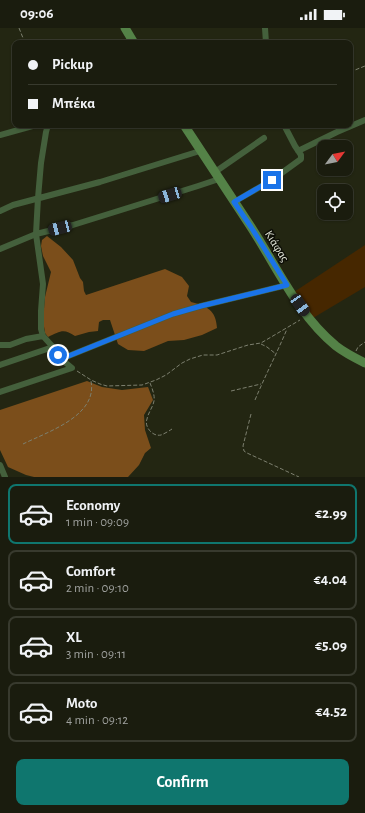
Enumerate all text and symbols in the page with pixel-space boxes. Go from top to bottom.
text: 09:06 [20,6,54,21]
text: Pickup [52,57,93,72]
text: Μπέκα [52,96,95,111]
north arrow [317,140,353,176]
map controls [317,140,353,220]
route end [263,171,281,189]
button: locate [317,184,353,220]
car [157,186,183,204]
car [47,219,73,237]
street label: Κιάφας [262,228,291,265]
car [288,292,312,318]
route start [49,346,67,364]
icon: car [18,496,54,532]
text: Economy [66,498,120,513]
text: €2.99 [315,506,347,521]
text: 1 min · 09:09 [66,516,129,529]
icon: car [18,562,54,598]
text: Comfort [66,564,115,579]
text: €4.04 [314,572,347,587]
text: 2 min · 09:10 [66,582,129,595]
icon: car [18,628,54,664]
text: XL [66,630,82,645]
text: €5.09 [315,638,347,653]
text: 3 min · 09:11 [66,648,126,661]
icon: car [18,694,54,730]
text: Moto [66,696,98,711]
text: €4.52 [315,704,347,719]
text: 4 min · 09:12 [66,714,128,727]
button: Confirm [16,759,349,805]

